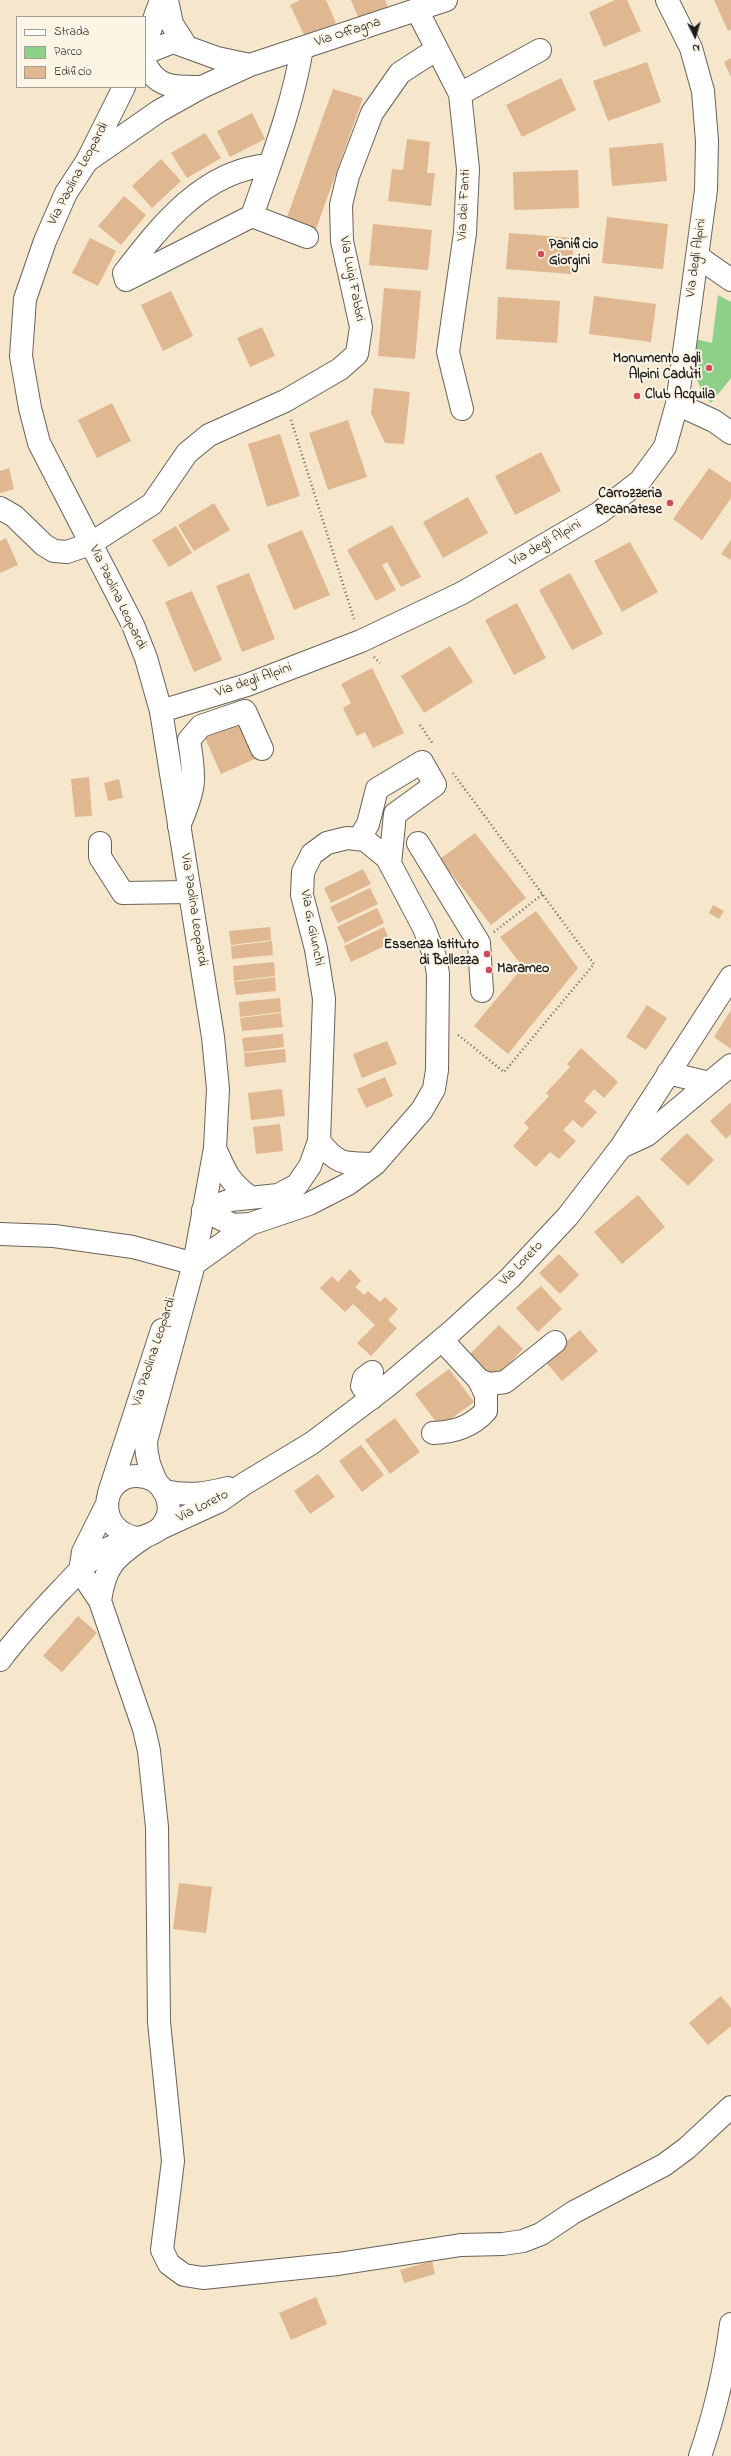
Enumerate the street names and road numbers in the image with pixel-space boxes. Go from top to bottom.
street label: Via Offagna [313,14,383,52]
street label: Via Paolina Leopardi [45,120,113,228]
street label: Via dei Fanti [455,169,475,241]
street label: Via degli Alpini [683,217,711,299]
street label: Via Luigi Fabbri [334,235,368,323]
street label: Via degli Alpini [507,517,585,571]
street label: Via Paolina Leopardi [84,543,150,653]
street label: Via degli Alpini [214,660,294,702]
street label: Via Paolina Leopardi [176,852,210,968]
street label: Via G. Giunchi [295,888,327,968]
street label: Via Loreto [497,1238,547,1290]
street label: Via Paolina Leopardi [129,1295,181,1409]
street label: Via Loreto [174,1487,232,1527]

